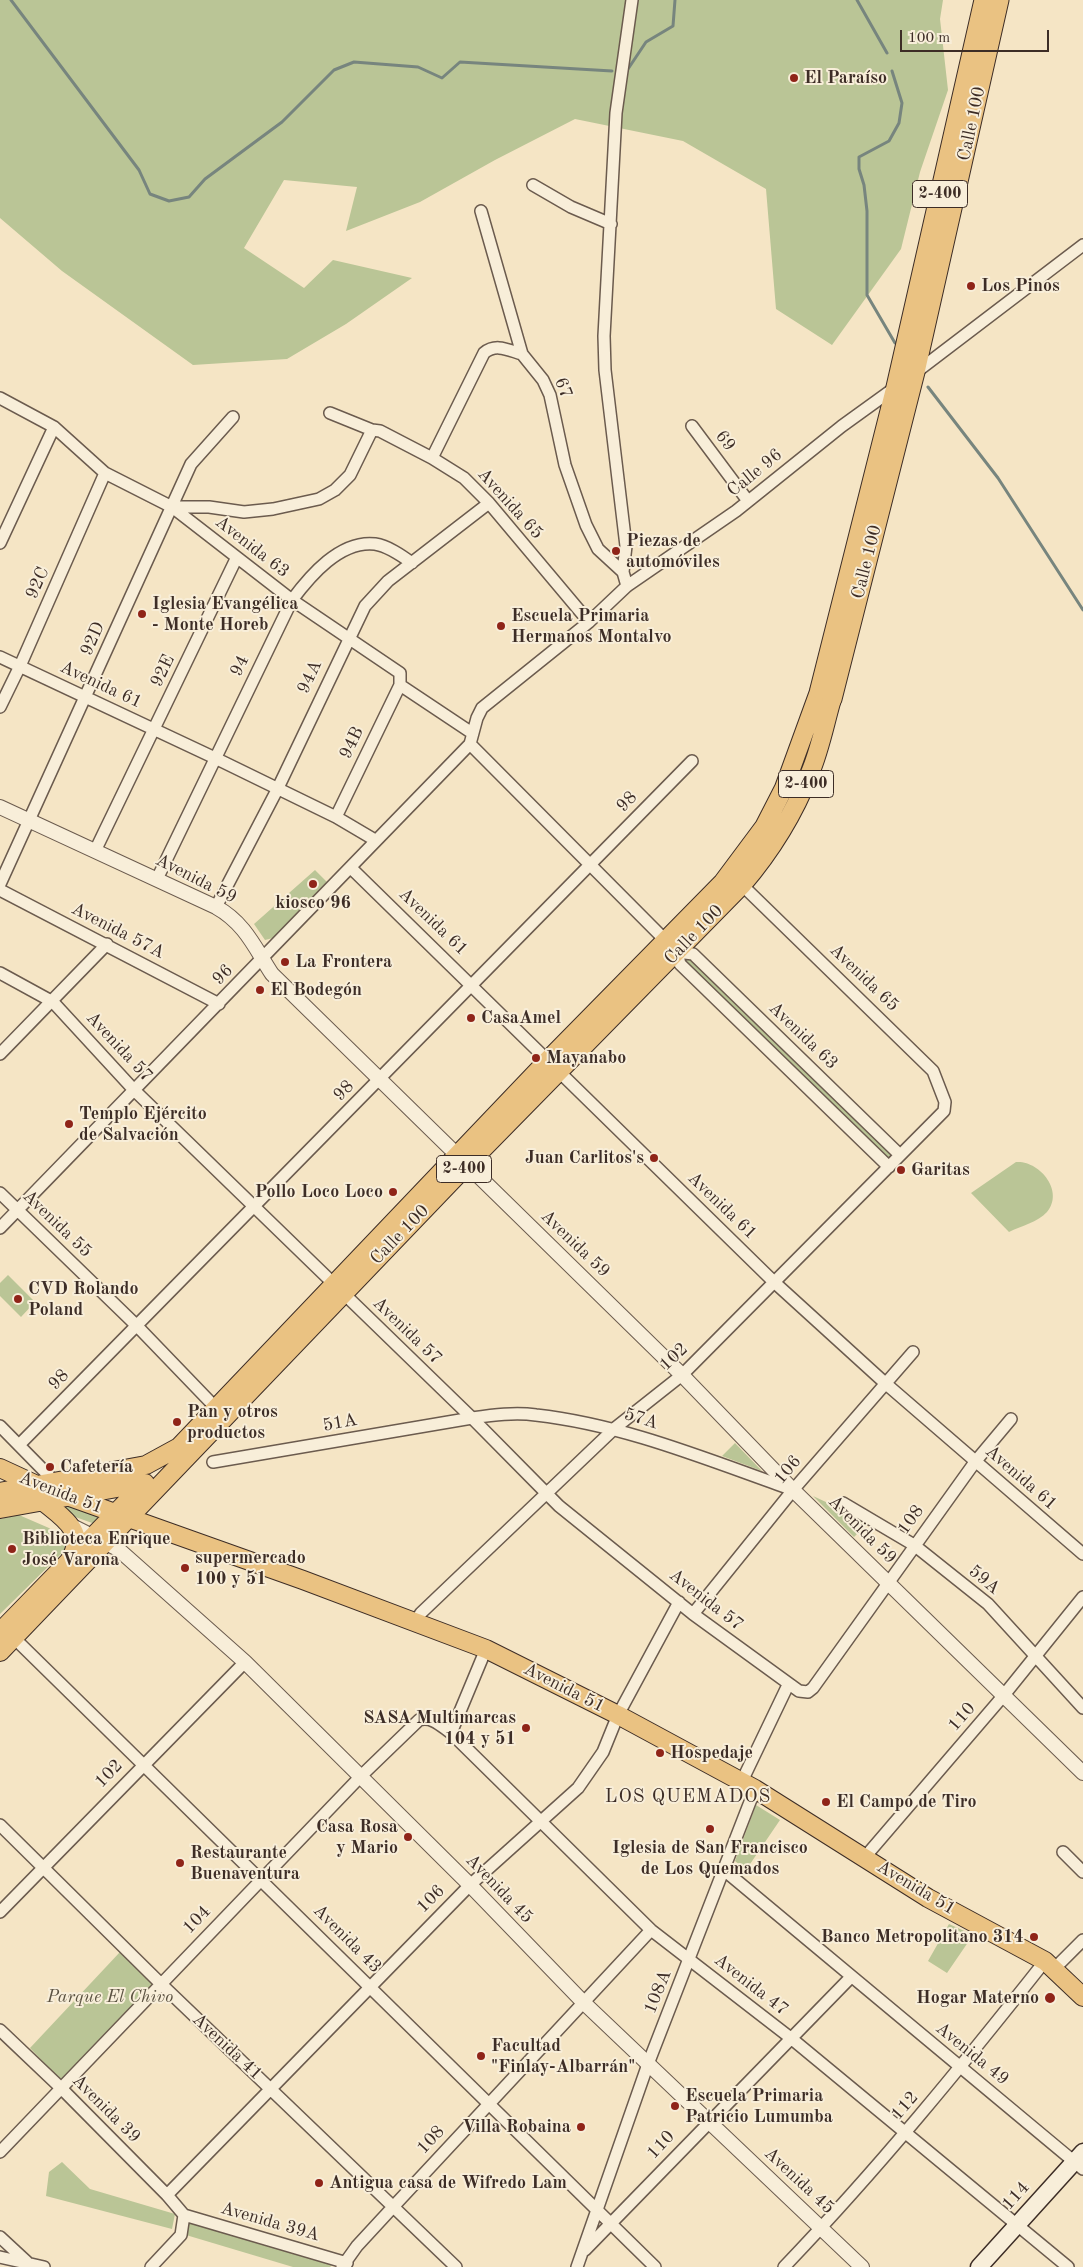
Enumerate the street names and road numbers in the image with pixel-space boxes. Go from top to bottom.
street label: Calle 100 [954,85,990,163]
road number: 2-400 [912,180,968,208]
street label: 67 [549,374,577,402]
street label: 69 [710,426,740,456]
street label: Calle 96 [723,444,787,502]
street label: Avenida 65 [472,464,548,544]
street label: Avenida 63 [211,511,293,583]
street label: Calle 100 [847,523,887,601]
street label: 92C [21,564,55,602]
street label: 92D [76,619,110,659]
street label: 92E [146,651,180,691]
street label: 94 [226,652,254,680]
street label: Avenida 61 [56,657,146,713]
street label: 94A [293,657,327,697]
street label: 94B [335,723,369,763]
road number: 2-400 [778,771,834,798]
street label: 98 [612,787,642,817]
street label: Avenida 59 [152,849,240,909]
street label: Avenida 61 [394,884,472,960]
street label: Avenida 57A [68,898,168,964]
street label: Calle 100 [660,900,728,970]
street label: Avenida 65 [825,940,903,1016]
street label: 96 [208,960,238,990]
street label: Avenida 63 [764,998,842,1074]
street label: Avenida 57 [81,1007,157,1087]
street label: 98 [329,1076,359,1106]
road number: 2-400 [436,1156,492,1182]
street label: Avenida 61 [683,1168,761,1244]
street label: Avenida 55 [18,1186,96,1262]
street label: Calle 100 [366,1200,434,1270]
street label: Avenida 59 [536,1206,614,1282]
street label: Avenida 57 [368,1293,446,1369]
street label: 102 [655,1338,693,1376]
street label: 98 [44,1365,74,1395]
street label: 57A [621,1403,661,1435]
street label: 51A [321,1409,359,1437]
street label: Avenida 61 [981,1441,1061,1515]
street label: 106 [770,1451,806,1489]
street label: Avenida 51 [16,1467,106,1519]
street label: Avenida 59 [823,1491,901,1569]
street label: 108 [893,1501,929,1539]
street label: 59A [964,1561,1004,1599]
street label: Avenida 57 [665,1564,747,1636]
street label: Avenida 51 [520,1658,608,1718]
street label: 110 [944,1698,980,1736]
street label: 102 [90,1755,128,1793]
street label: Avenida 45 [461,1850,537,1928]
street label: Avenida 51 [873,1856,959,1920]
street label: 106 [412,1880,450,1918]
street label: Avenida 43 [308,1900,386,1978]
street label: 104 [178,1901,216,1939]
street label: Avenida 47 [710,1949,792,2021]
street label: 108A [640,1967,676,2017]
street label: Avenida 41 [187,2009,267,2085]
street label: Avenida 49 [931,2018,1013,2090]
street label: Avenida 39 [67,2070,145,2148]
street label: 112 [887,2087,923,2125]
street label: 108 [412,2121,450,2159]
street label: 110 [642,2126,680,2164]
street label: Avenida 45 [759,2143,839,2219]
street label: 114 [997,2177,1035,2215]
street label: Avenida 39A [218,2198,322,2246]

